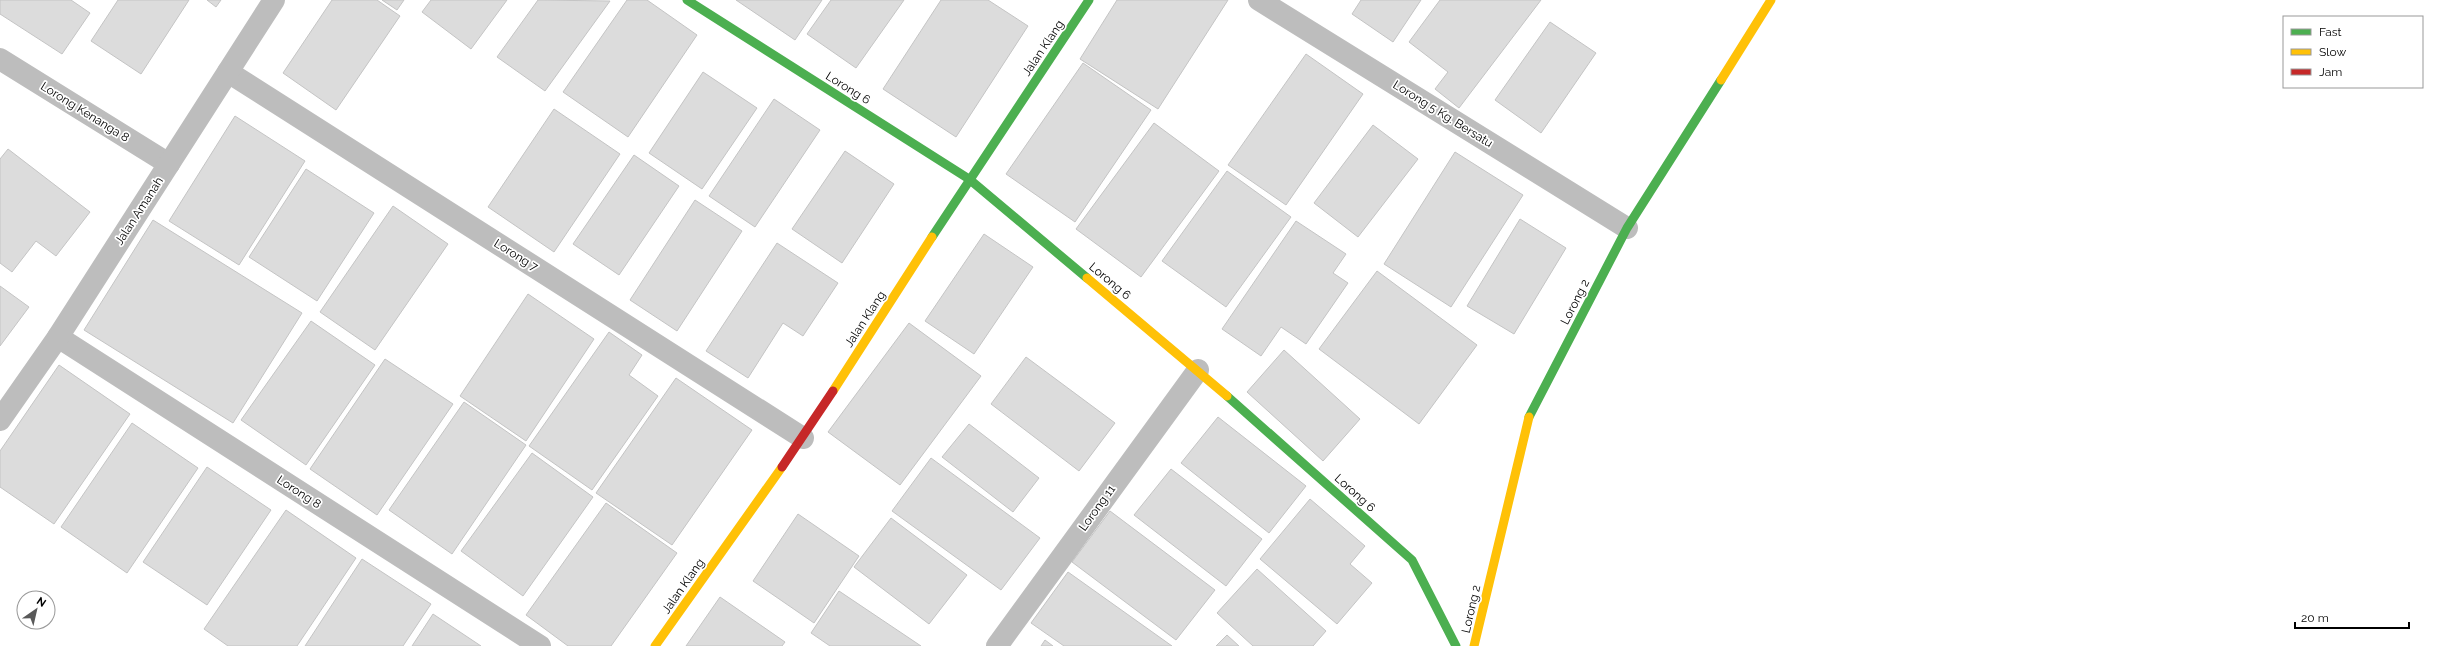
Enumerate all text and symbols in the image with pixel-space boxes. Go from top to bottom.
legend [2283,16,2423,88]
street label: Jalan Klang [1019,18,1067,78]
text: Fast [2319,25,2342,39]
text: Slow [2319,45,2346,59]
text: Jam [2319,65,2342,79]
street label: Lorong 6 [823,69,873,107]
street label: Lorong 5 Kg. Bersatu [1391,78,1495,150]
street label: Lorong Kenanga 8 [38,79,132,145]
street label: Jalan Amanah [112,175,166,247]
street label: Lorong 7 [491,236,541,274]
street label: Lorong 6 [1086,260,1134,302]
street label: Lorong 2 [1558,277,1592,327]
street label: Jalan Klang [842,288,888,350]
street label: Lorong 6 [1332,471,1378,515]
street label: Lorong 8 [274,473,324,511]
street label: Lorong 11 [1076,482,1118,534]
street label: Jalan Klang [659,556,707,616]
street label: Lorong 2 [1459,584,1483,634]
north arrow [16,590,56,630]
text: N [34,594,48,610]
scale bar [2295,604,2409,630]
text: 20 m [2301,611,2329,625]

